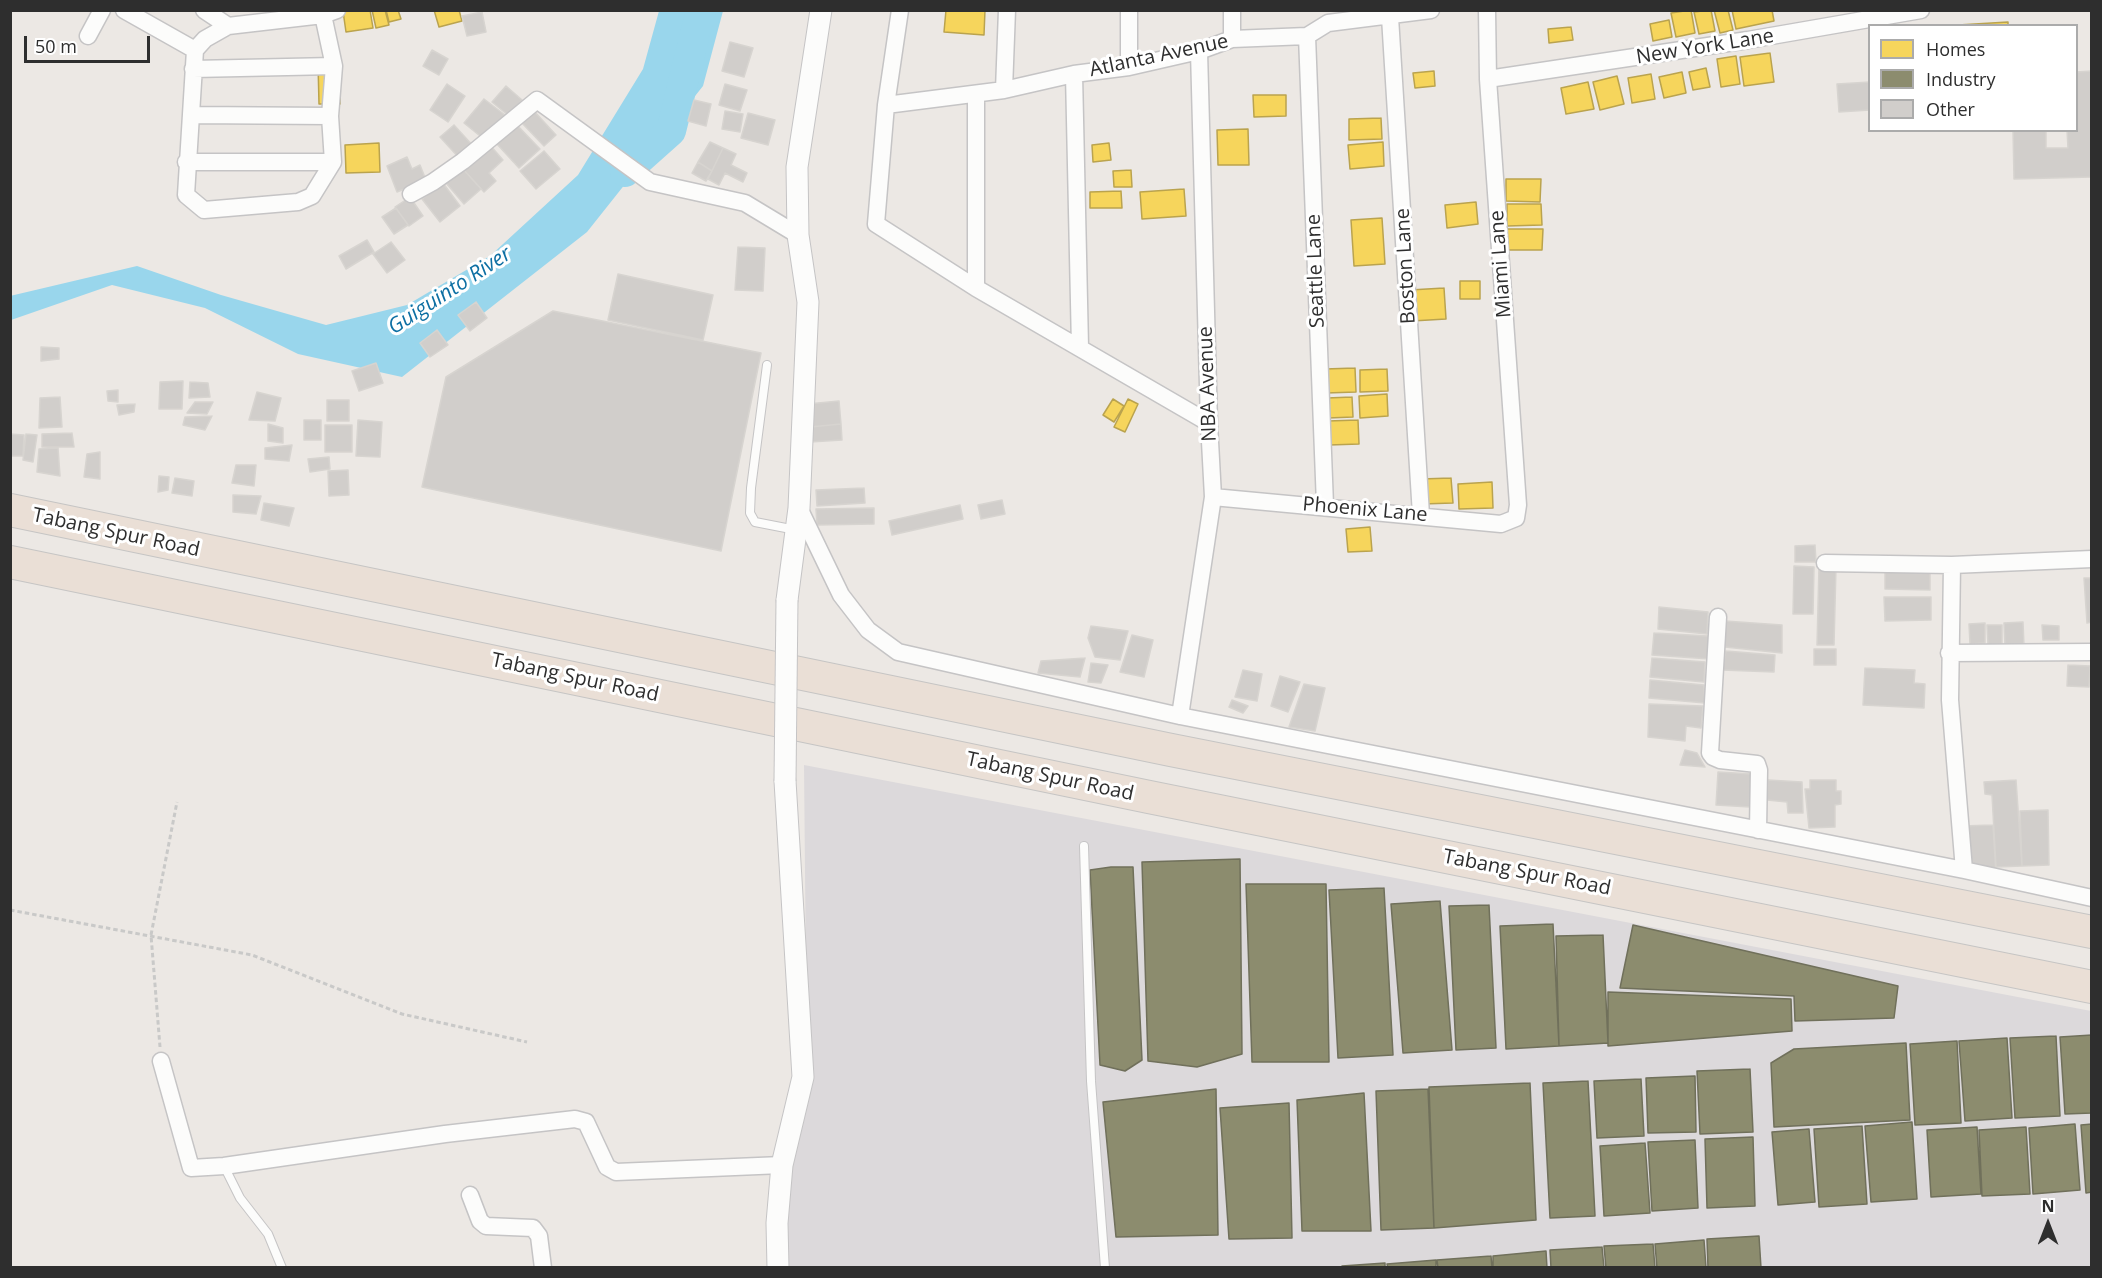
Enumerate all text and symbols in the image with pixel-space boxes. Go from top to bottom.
scale bar [27,24,153,62]
street label: New York Lane [1634,24,1776,70]
legend [1868,24,2078,132]
street label: Atlanta Avenue [1087,30,1231,82]
text: 50 m [35,34,77,58]
text: Homes [1926,37,1985,61]
text: Industry [1926,67,1996,91]
text: Other [1926,97,1975,121]
street label: Boston Lane [1391,207,1421,325]
street label: Miami Lane [1485,209,1517,319]
street label: Seattle Lane [1302,214,1330,328]
water label: Guiguinto River [384,242,516,340]
street label: NBA Avenue [1194,326,1222,442]
street label: Phoenix Lane [1301,493,1429,527]
street label: Tabang Spur Road [30,504,202,562]
street label: Tabang Spur Road [489,649,661,707]
street label: Tabang Spur Road [964,748,1136,806]
street label: Tabang Spur Road [1441,845,1613,901]
north arrow [2018,1194,2078,1254]
text: N [2041,1195,2055,1217]

